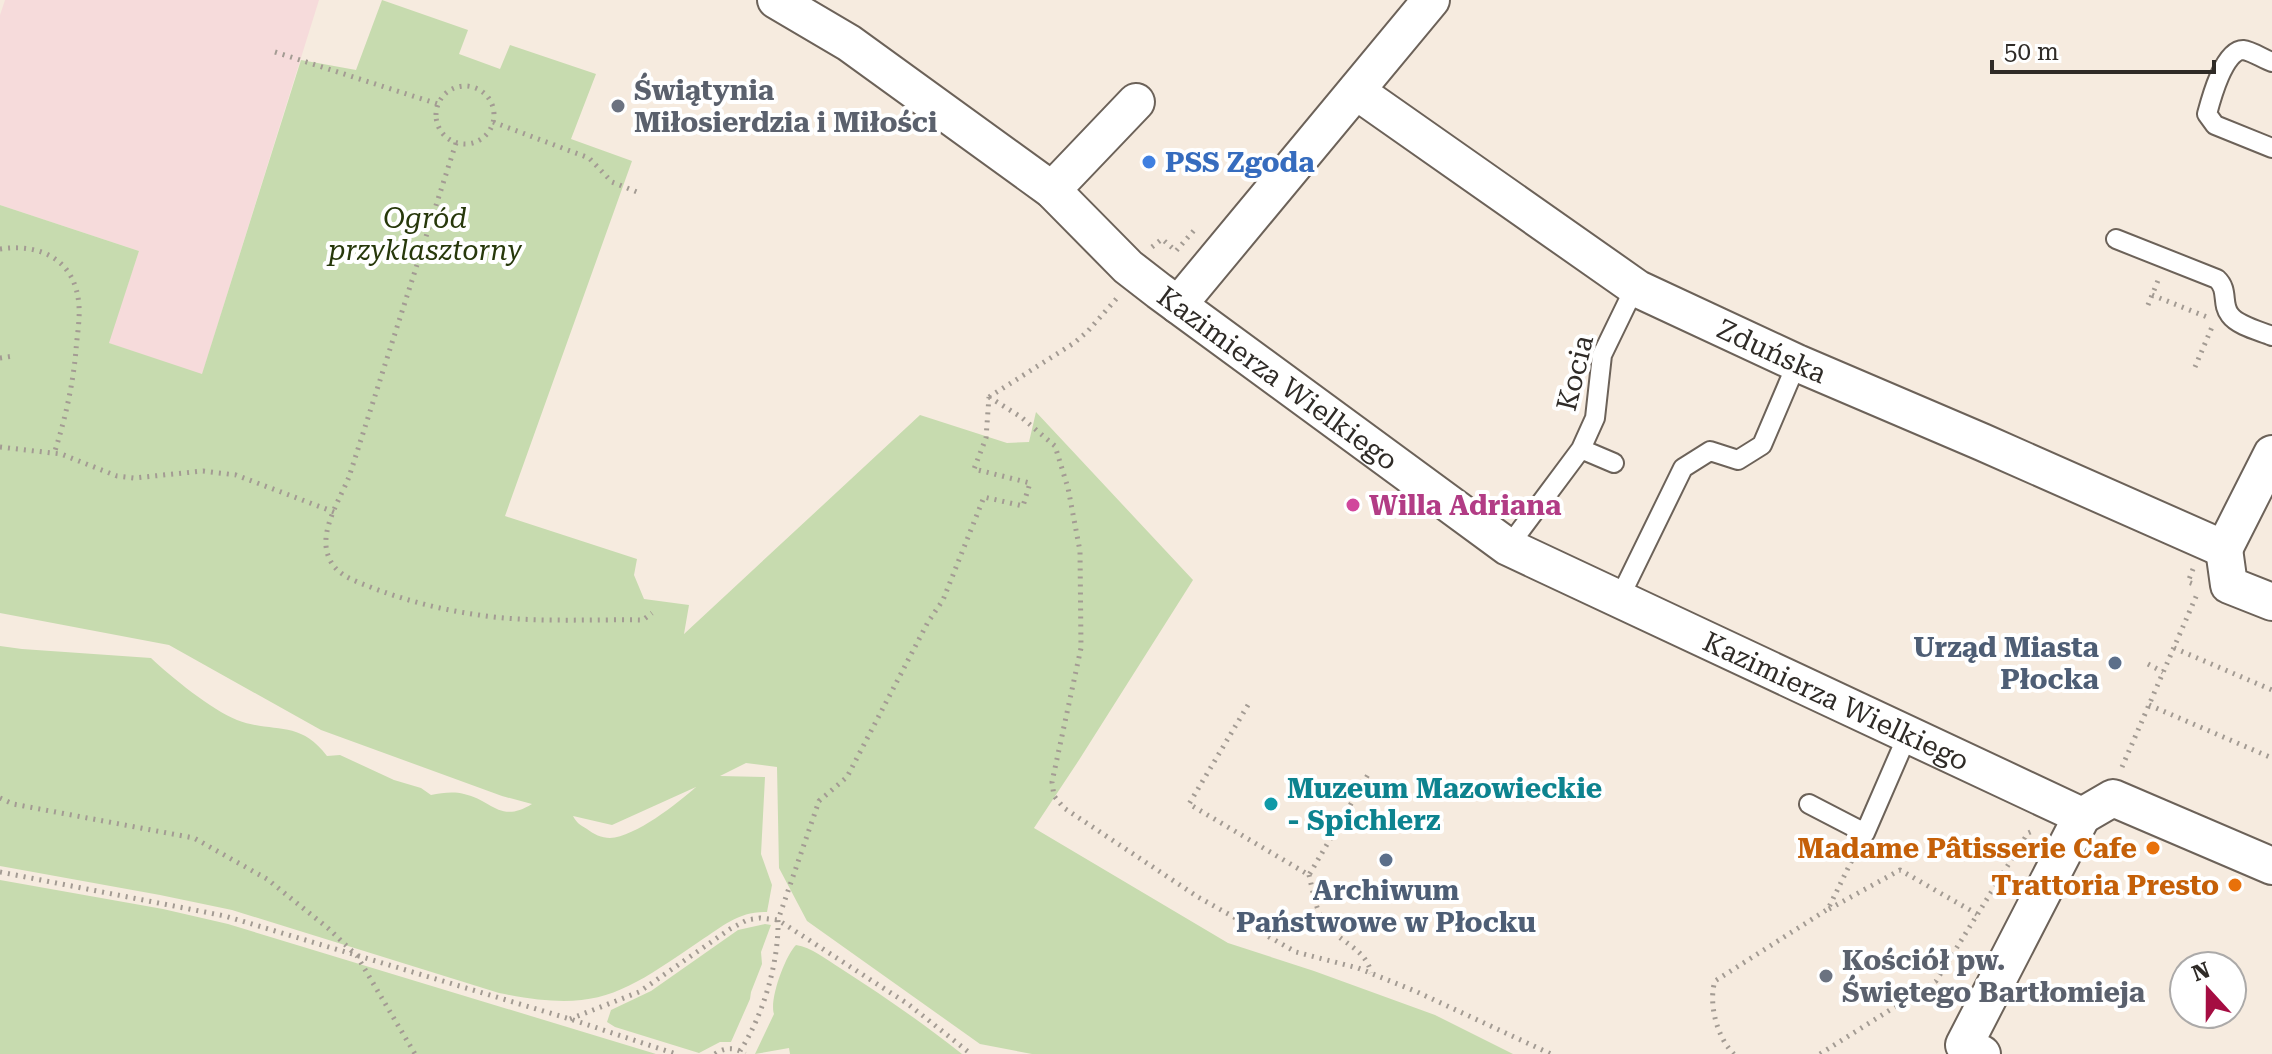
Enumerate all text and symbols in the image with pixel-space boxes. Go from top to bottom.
scale bar [1992,24,2214,74]
text: 50 m [2004,38,2059,66]
place label: Świątynia Miłosierdzia i Miłości [634,72,937,139]
marker: Świątynia Miłosierdzia i Miłości [609,97,627,115]
place label: PSS Zgoda [1165,146,1315,179]
marker: PSS Zgoda [1140,153,1158,171]
park label: Ogród przyklasztorny [326,202,522,267]
street label: Kazimierza Wielkiego [1151,279,1404,477]
street label: Zduńska [1712,312,1831,390]
street label: Kocia [1550,332,1600,414]
place label: Willa Adriana [1369,489,1562,522]
marker: Willa Adriana [1344,496,1362,514]
street label: Kazimierza Wielkiego [1698,624,1974,777]
place label: Urząd Miasta Płocka [1913,631,2100,696]
marker: Urząd Miasta Płocka [2106,654,2124,672]
place label: Muzeum Mazowieckie - Spichlerz [1287,772,1602,837]
marker: Muzeum Mazowieckie - Spichlerz [1262,795,1280,813]
place label: Madame Pâtisserie Cafe [1797,832,2137,865]
marker: Madame Pâtisserie Cafe [2144,839,2162,857]
marker: Archiwum Państwowe w Płocku [1377,851,1395,869]
place label: Trattoria Presto [1991,869,2219,902]
place label: Archiwum Państwowe w Płocku [1236,874,1536,939]
marker: Trattoria Presto [2226,876,2244,894]
place label: Kościół pw. Świętego Bartłomieja [1842,944,2146,1009]
north arrow [2168,950,2248,1030]
text: N [2189,957,2213,987]
marker: Kościół pw. Świętego Bartłomieja [1817,967,1835,985]

